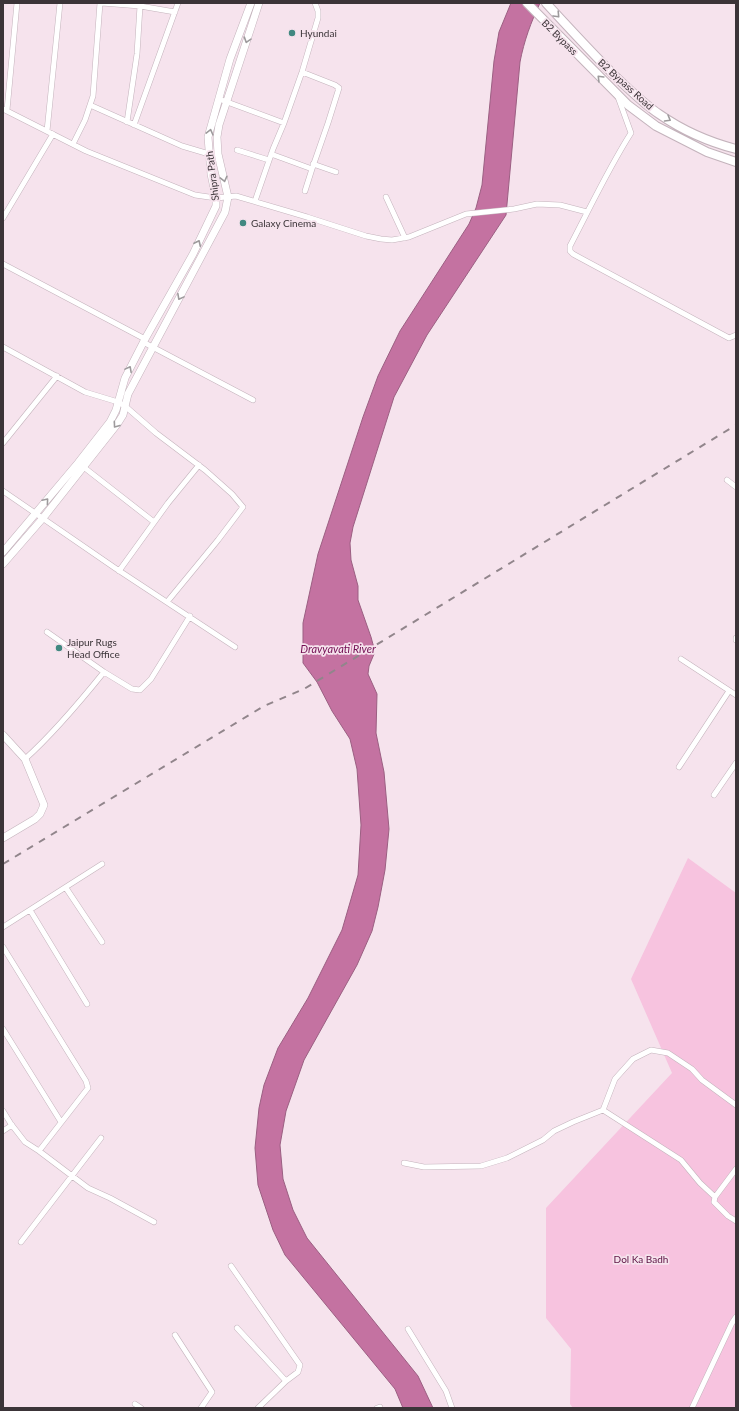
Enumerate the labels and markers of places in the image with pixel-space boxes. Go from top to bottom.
place label: Hyundai [300,27,337,39]
marker: Hyundai [287,28,297,38]
place label: Galaxy Cinema [251,217,316,229]
marker: Galaxy Cinema [238,218,248,228]
place label: Jaipur Rugs Head Office [67,636,120,660]
marker: Jaipur Rugs Head Office [54,643,64,653]

